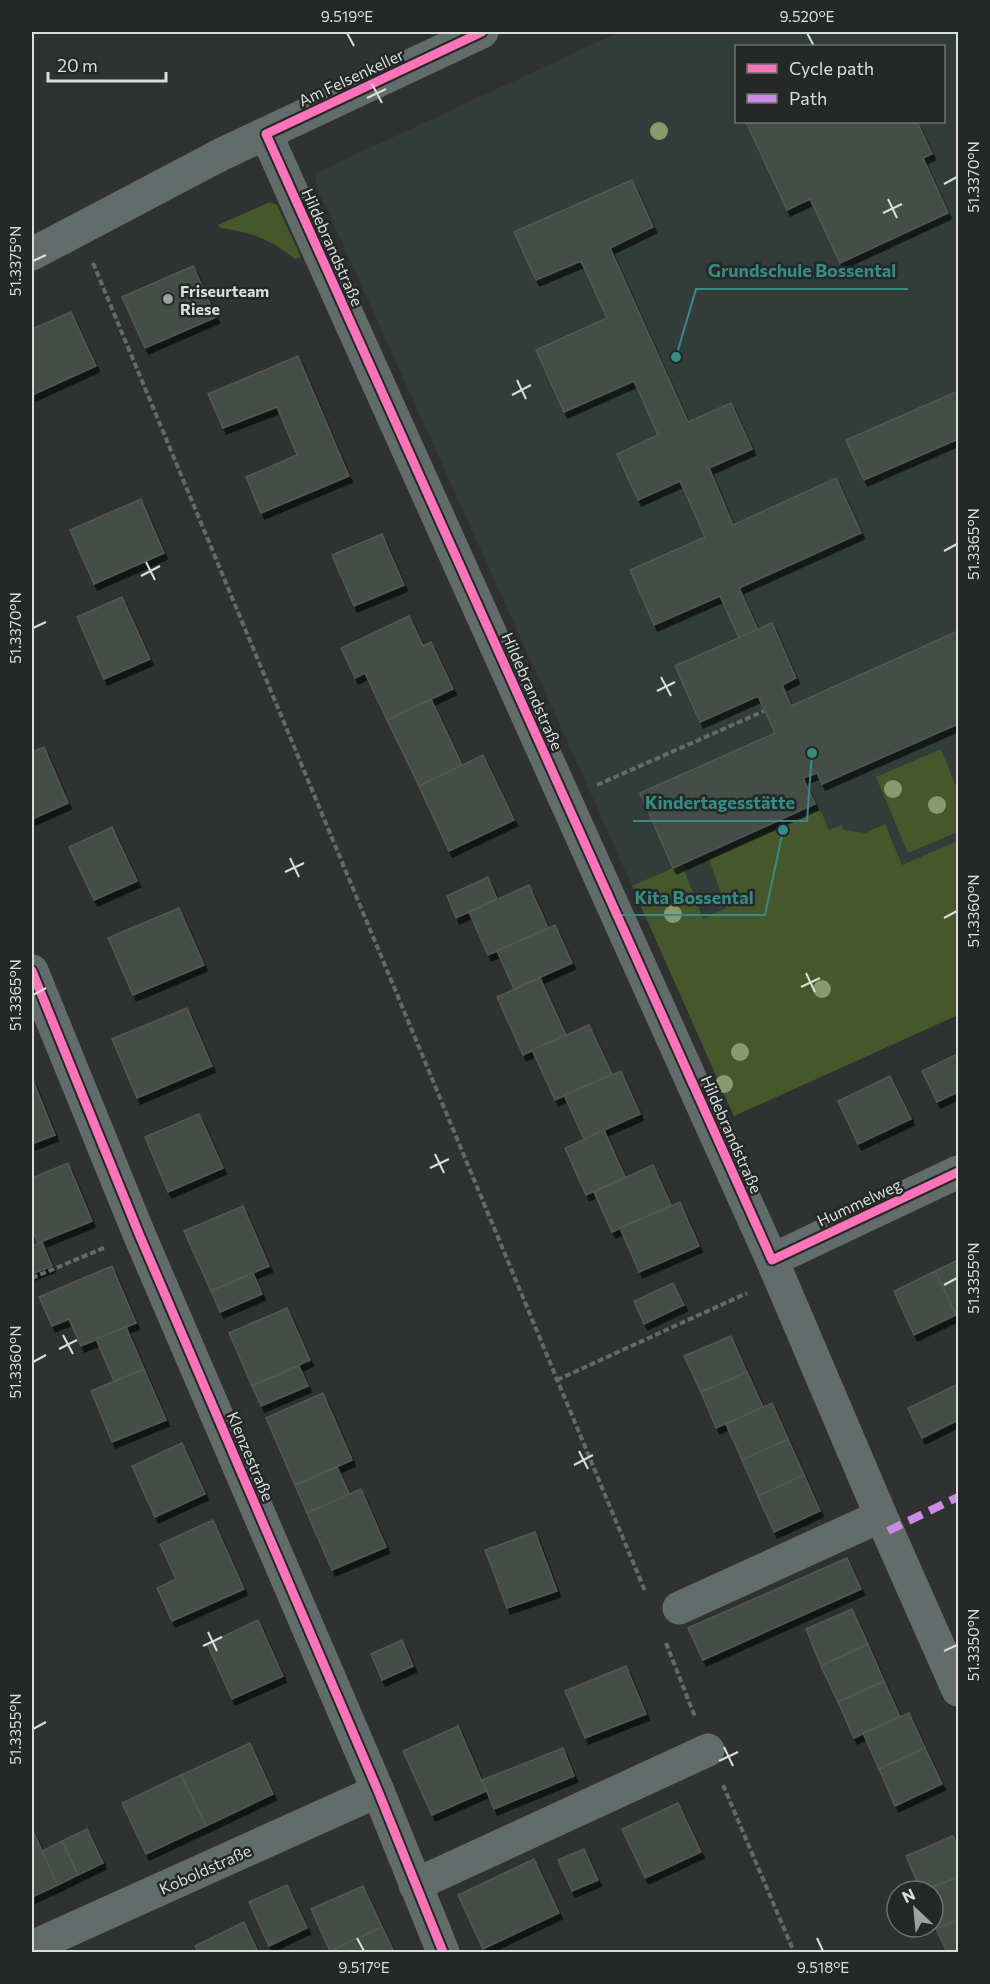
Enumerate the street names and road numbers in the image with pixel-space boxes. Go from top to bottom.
street label: Am Felsenkeller [295,44,407,110]
street label: Hildebrandstraße [299,185,367,309]
street label: Hildebrandstraße [499,629,567,753]
street label: Hildebrandstraße [698,1072,766,1196]
street label: Hummelweg [814,1174,905,1230]
street label: Klenzestraße [224,1408,278,1504]
street label: Koboldstraße [156,1840,254,1898]

